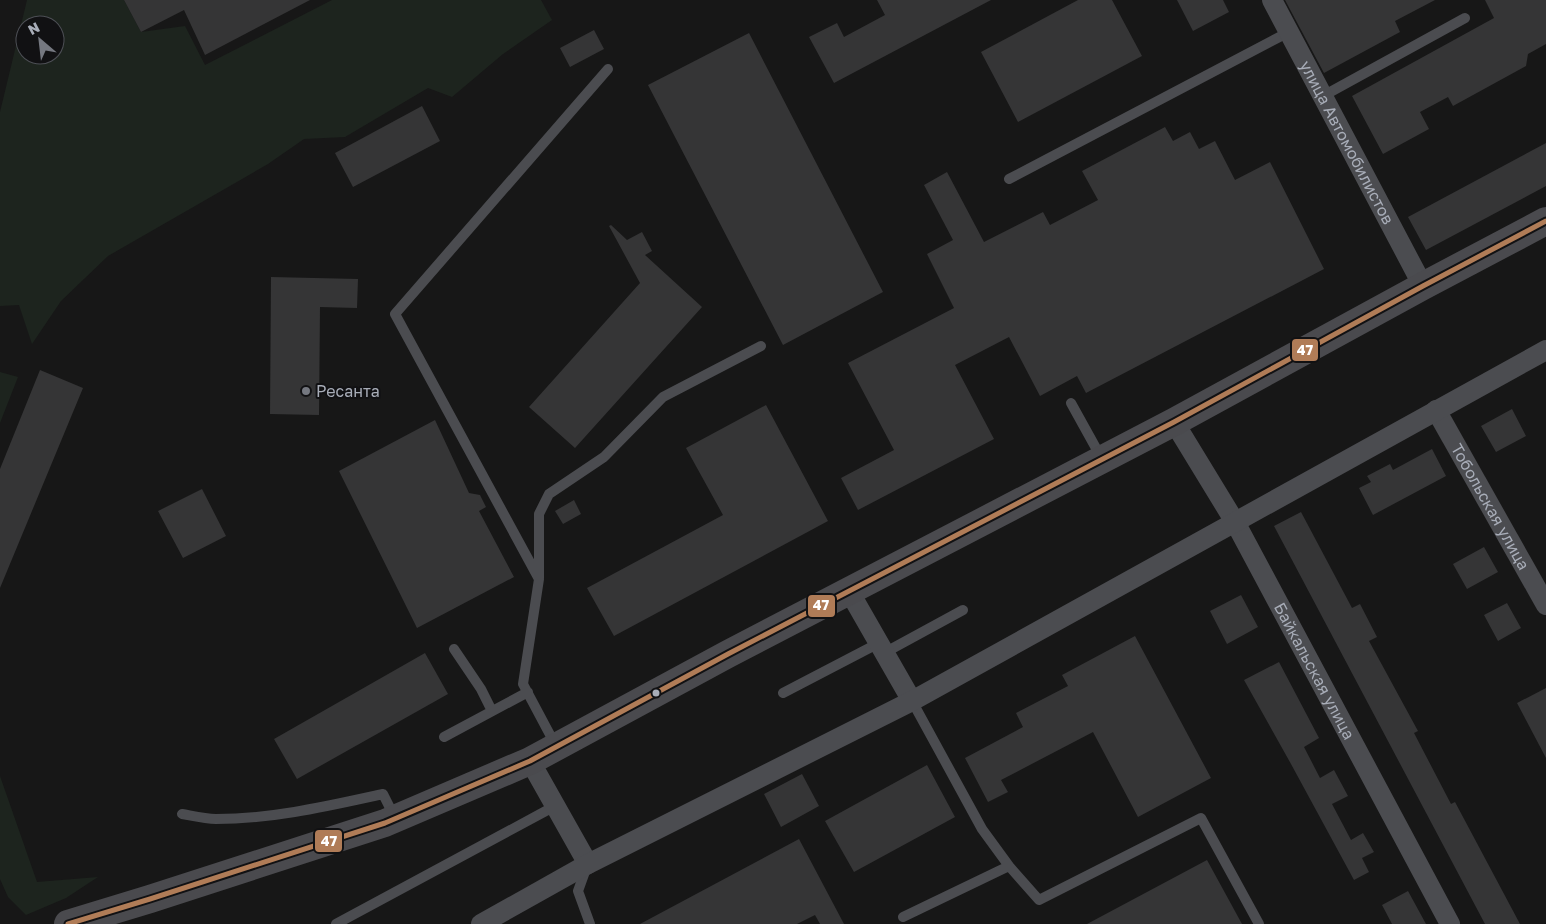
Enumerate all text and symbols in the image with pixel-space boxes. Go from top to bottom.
north arrow [15,15,65,65]
text: N [25,18,42,38]
street label: улица Автомобилистов [1296,57,1399,228]
line badge: 47 [1291,338,1319,362]
text: 47 [1297,341,1314,358]
place label: Ресанта [316,381,380,401]
marker: Ресанта [300,385,312,397]
street label: Тобольская улица [1447,440,1534,573]
line badge: 47 [807,594,836,618]
text: 47 [813,596,830,613]
street label: Байкальская улица [1270,599,1359,743]
unlabelled marker [651,688,661,698]
line badge: 47 [314,829,343,853]
text: 47 [321,832,338,849]

